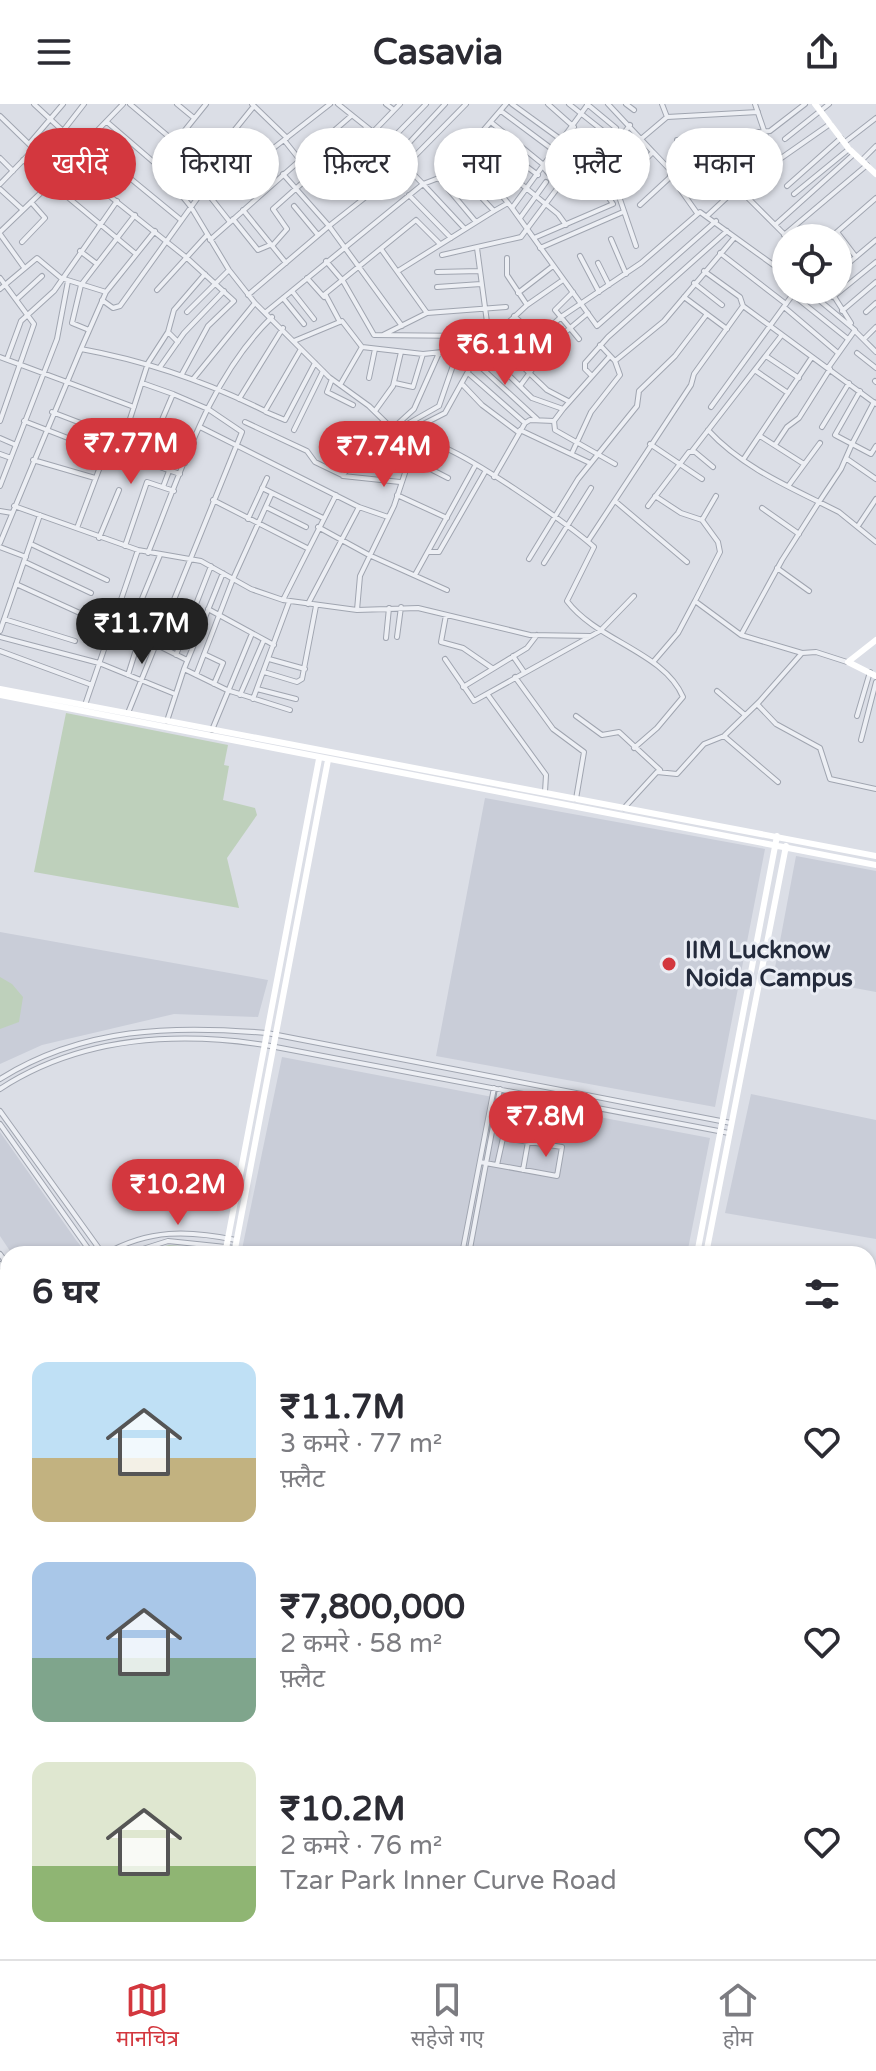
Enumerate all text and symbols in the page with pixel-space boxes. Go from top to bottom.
icon: menu [32,30,76,74]
icon: share [800,30,844,74]
text: Casavia [373,31,503,74]
chip: खरीदें [24,128,136,200]
chip: किराया [152,128,279,200]
chip: फ़िल्टर [295,128,418,200]
chip: नया [434,128,529,200]
chip: फ़्लैट [545,128,650,200]
chip: मकान [666,128,783,200]
map controls [772,224,852,304]
button: locate [772,224,852,304]
pin: ₹6.11M [440,319,570,387]
text: ₹6.11M [457,329,553,360]
pin: ₹7.77M [66,418,196,486]
pin: ₹7.74M [319,421,449,489]
text: ₹7.77M [84,428,178,459]
text: ₹7.74M [337,431,431,462]
pin: ₹11.7M [77,598,207,666]
text: ₹11.7M [94,608,190,639]
place label: IIM Lucknow Noida Campus [685,936,853,993]
marker: IIM Lucknow Noida Campus [660,955,678,973]
pin: ₹7.8M [490,1091,602,1159]
text: ₹7.8M [507,1101,585,1132]
pin: ₹10.2M [113,1159,243,1227]
text: ₹10.2M [130,1169,226,1200]
text: 6 घर [32,1272,99,1313]
icon: filters [800,1272,844,1316]
text: ₹11.7M [280,1387,405,1428]
icon: home [96,1394,192,1490]
icon: heart [800,1420,844,1464]
text: 3 कमरे · 77 m² [280,1428,442,1459]
text: फ़्लैट [280,1463,325,1494]
text: ₹7,800,000 [280,1587,465,1628]
icon: home [96,1594,192,1690]
icon: heart [800,1620,844,1664]
text: 2 कमरे · 58 m² [280,1628,442,1659]
text: फ़्लैट [280,1663,325,1694]
text: ₹10.2M [280,1789,406,1830]
icon: home [96,1794,192,1890]
icon: heart [800,1820,844,1864]
text: 2 कमरे · 76 m² [280,1830,442,1861]
text: Tzar Park Inner Curve Road [280,1865,617,1896]
tab: मानचित्र [116,1978,179,2055]
tab: सहेजे गए [411,1978,484,2055]
tab: होम [716,1978,760,2055]

